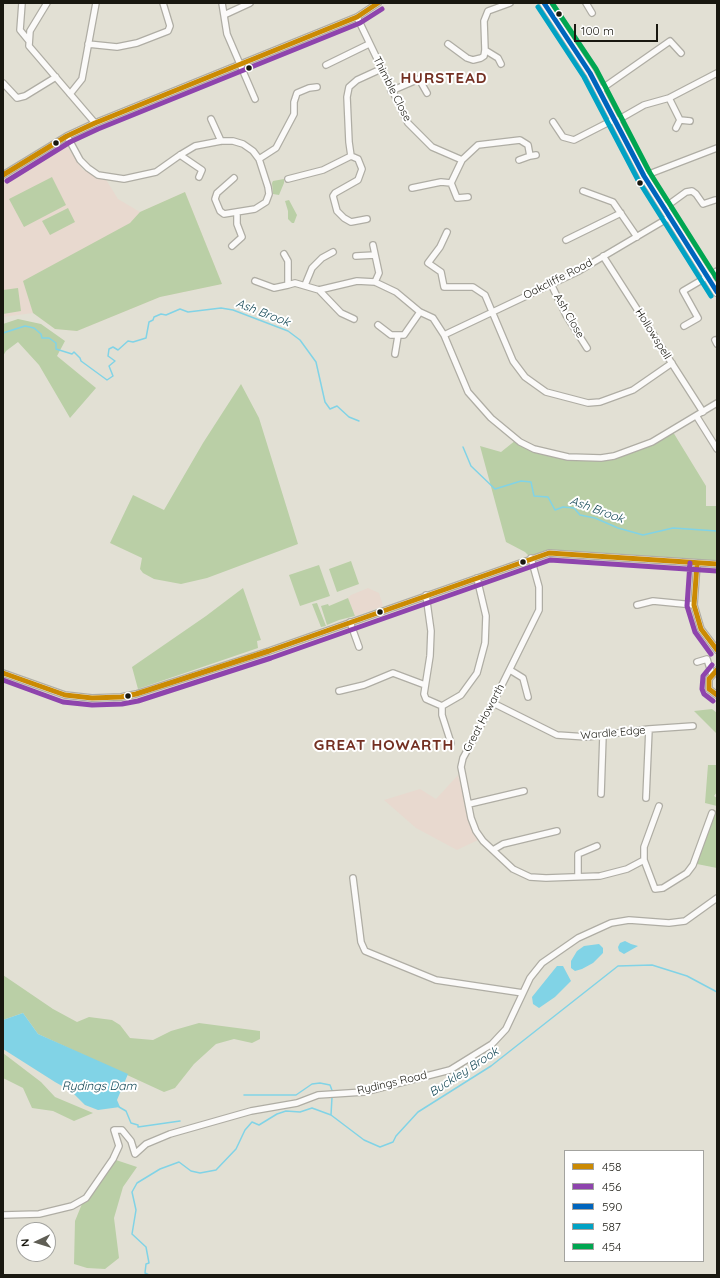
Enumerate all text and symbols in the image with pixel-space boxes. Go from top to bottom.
unlabelled marker [554,9,564,19]
scale bar [576,16,660,42]
text: 100 m [581,23,614,38]
street label: Thimble Close [370,54,414,124]
unlabelled marker [244,63,254,73]
district label: HURSTEAD [401,69,487,87]
unlabelled marker [51,138,61,148]
unlabelled marker [635,178,645,188]
street label: Oakcliffe Road [521,256,595,302]
street label: Ash Close [551,291,587,341]
water label: Ash Brook [234,296,292,330]
street label: Hollowspell [632,306,674,362]
water label: Ash Brook [568,494,626,526]
unlabelled marker [518,557,528,567]
unlabelled marker [375,607,385,617]
street label: Great Howarth [461,682,507,754]
unlabelled marker [123,691,133,701]
street label: Wardle Edge [580,724,646,742]
district label: GREAT HOWARTH [314,736,454,754]
water label: Buckley Brook [427,1044,501,1100]
street label: Rydings Road [356,1069,428,1097]
water label: Rydings Dam [62,1079,136,1093]
legend [564,1150,704,1262]
text: 458 [602,1159,621,1174]
text: 456 [602,1179,621,1194]
text: 590 [602,1199,622,1214]
text: 587 [602,1219,621,1234]
north arrow [16,1222,56,1262]
text: N [18,1238,32,1247]
text: 454 [602,1239,621,1254]

